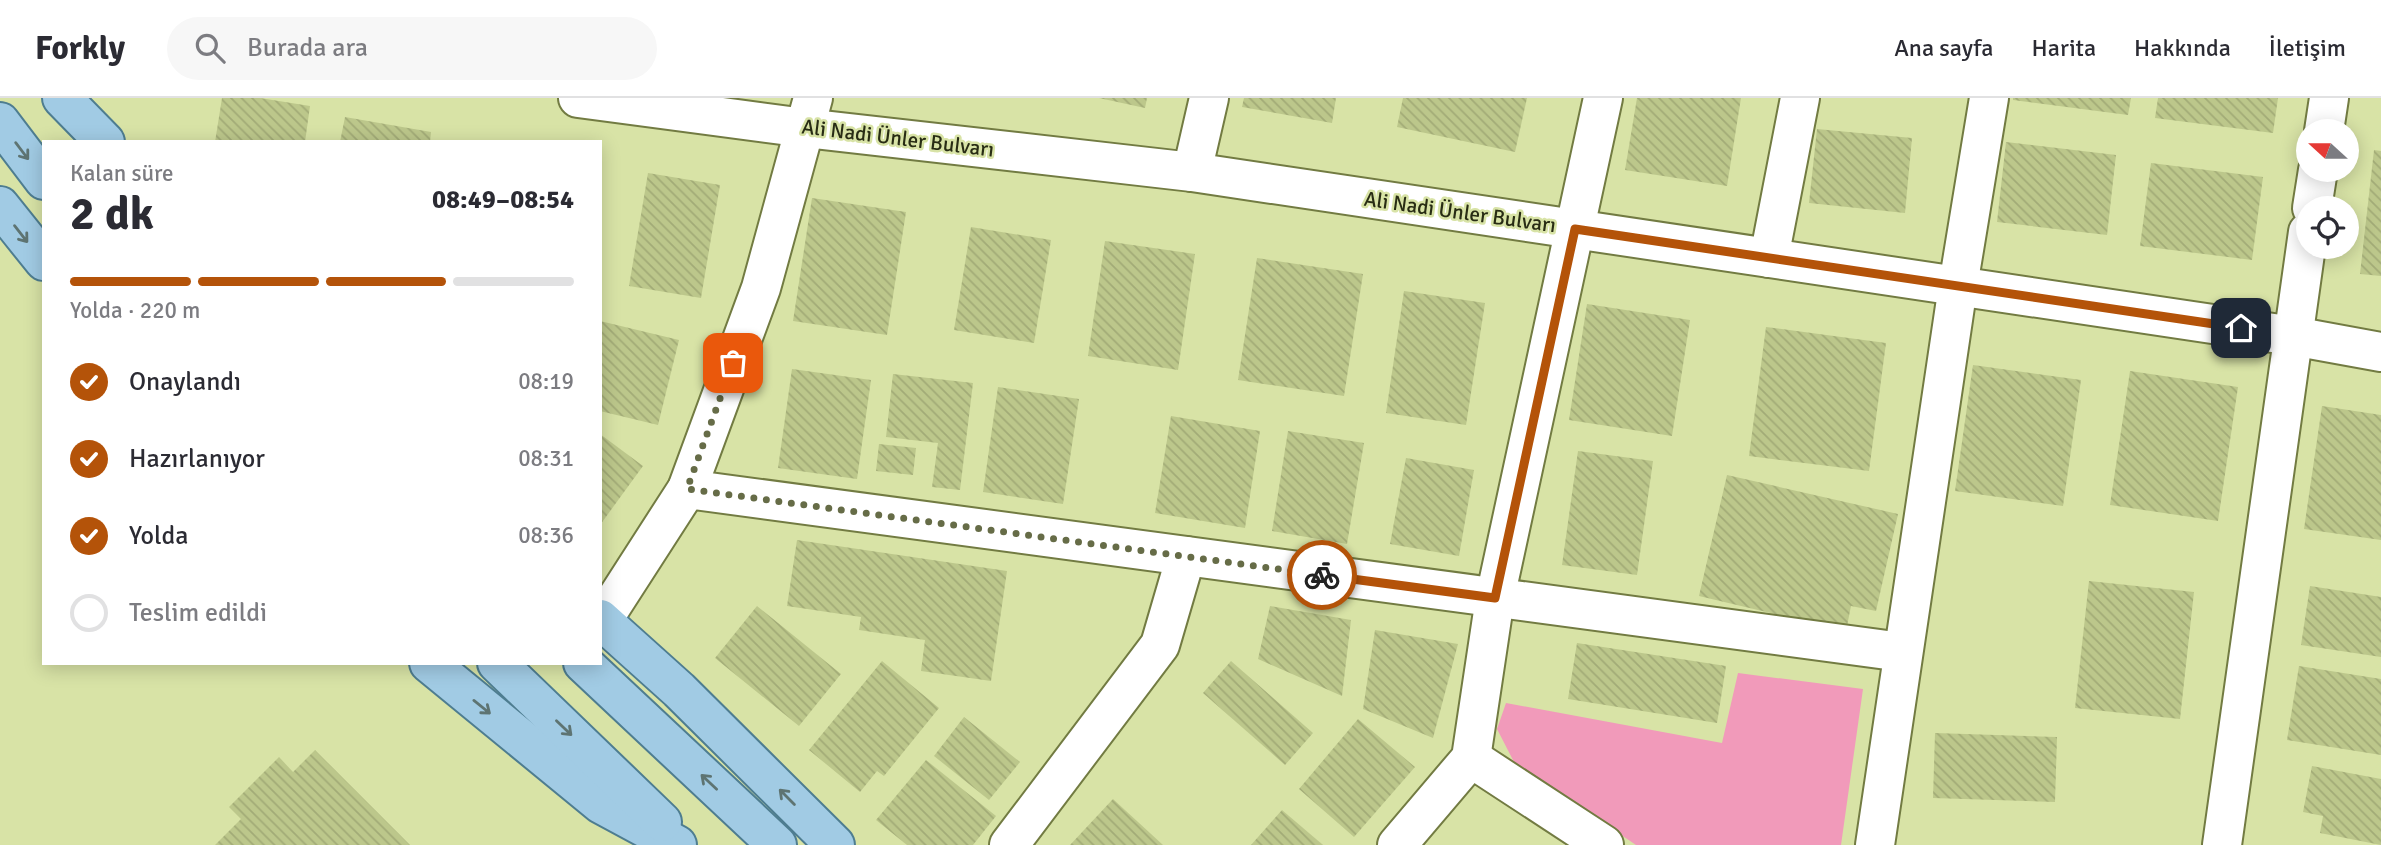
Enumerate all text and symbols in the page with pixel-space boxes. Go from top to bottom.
search box [167,17,657,80]
text: Forkly [35,28,125,69]
icon: search [191,29,229,67]
text: Burada ara [247,32,368,64]
text: Ana sayfa [1894,33,1994,63]
text: Harita [2032,33,2096,63]
text: Hakkında [2134,33,2231,63]
text: İletişim [2269,33,2346,63]
street label: Ali Nadi Ünler Bulvarı [800,113,996,163]
north arrow [2296,119,2359,182]
map controls [2296,119,2359,259]
one-way arrow [15,141,29,160]
text: Kalan süre [70,159,174,188]
text: 08:49–08:54 [432,184,574,216]
text: 2 dk [70,186,154,242]
street label: Ali Nadi Ünler Bulvarı [1362,186,1558,238]
button: locate [2296,196,2359,259]
one-way arrow [14,224,29,242]
text: Yolda · 220 m [70,296,200,325]
pin [2211,298,2271,358]
icon: home [2222,309,2260,347]
pin [703,333,763,393]
icon: bag [714,344,752,382]
icon: check [70,363,108,401]
text: Onaylandı [129,366,241,398]
text: 08:19 [518,367,574,396]
icon: check [70,440,108,478]
text: Hazırlanıyor [129,443,265,475]
text: 08:31 [518,444,574,473]
icon: check [70,517,108,555]
text: Yolda [129,520,189,552]
text: 08:36 [518,521,574,550]
courier [1287,540,1357,610]
icon: bike [1303,556,1341,594]
text: Teslim edildi [129,597,267,629]
one-way arrow [472,699,490,715]
one-way arrow [555,719,572,736]
one-way arrow [701,773,718,790]
one-way arrow [779,789,796,806]

